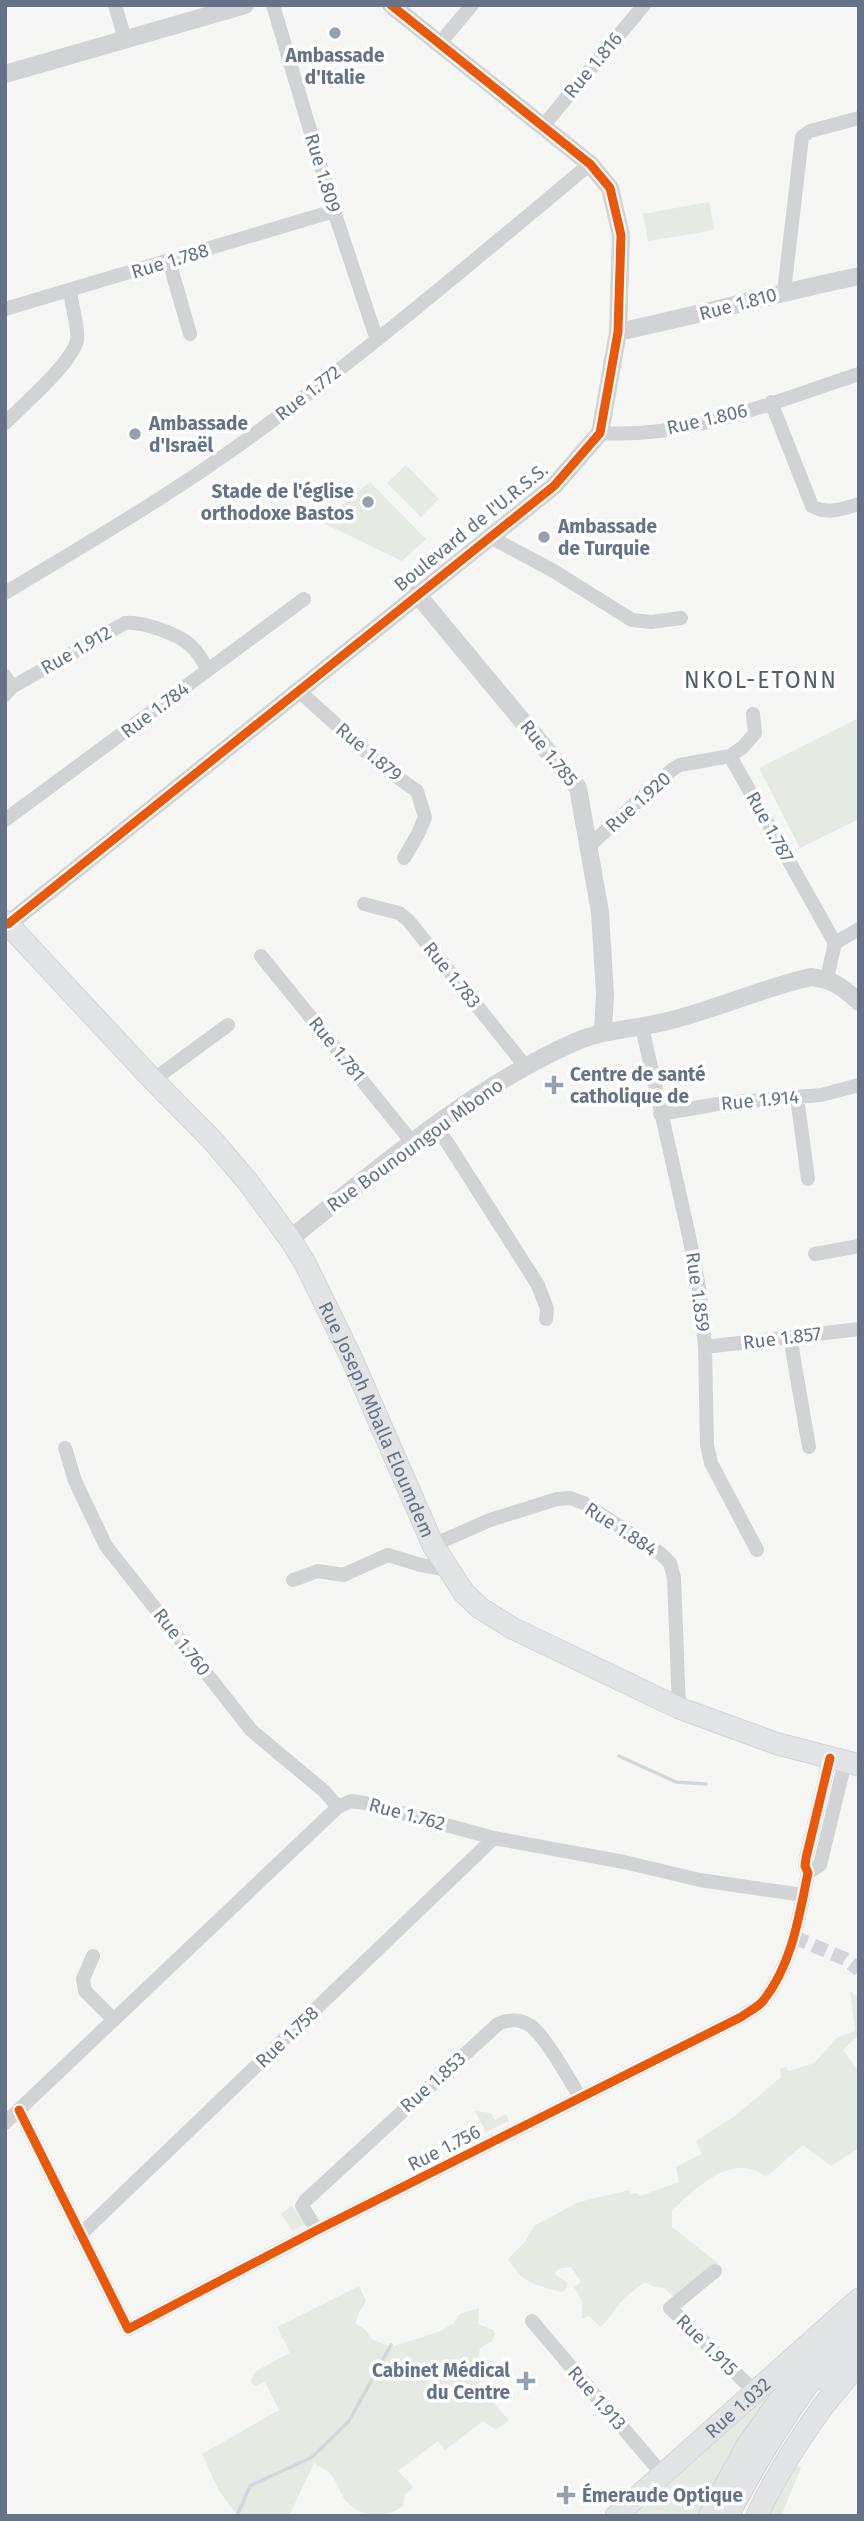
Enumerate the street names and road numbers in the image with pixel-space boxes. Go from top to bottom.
street label: Rue 1.816 [559,27,627,103]
street label: Rue 1.809 [300,131,346,215]
street label: Rue 1.788 [129,238,211,284]
street label: Rue 1.810 [697,283,779,325]
street label: Rue 1.772 [271,360,345,426]
street label: Rue 1.806 [664,399,750,439]
street label: Boulevard de l'U.R.S.S. [390,458,552,596]
street label: Rue 1.912 [37,621,115,679]
street label: Rue 1.784 [116,677,194,743]
street label: Rue 1.785 [515,715,583,791]
street label: Rue 1.879 [331,718,407,786]
street label: Rue 1.920 [601,767,675,837]
street label: Rue 1.787 [741,788,799,866]
street label: Rue 1.783 [418,937,486,1013]
street label: Rue 1.781 [304,1012,370,1086]
street label: Rue Bounoungou Mbono [322,1073,508,1217]
street label: Rue 1.914 [720,1085,800,1115]
street label: Rue 1.859 [681,1251,715,1333]
street label: Rue Joseph Mballa Eloumdem [314,1298,440,1541]
street label: Rue 1.857 [742,1322,822,1354]
street label: Rue 1.884 [580,1497,662,1561]
street label: Rue 1.760 [148,1604,216,1680]
street label: Rue 1.762 [366,1793,448,1835]
street label: Rue 1.758 [251,2001,323,2073]
street label: Rue 1.853 [396,2047,470,2117]
street label: Rue 1.756 [404,2120,484,2176]
street label: Rue 1.915 [671,2309,743,2381]
street label: Rue 1.913 [563,2361,631,2435]
street label: Rue 1.032 [700,2372,775,2443]

